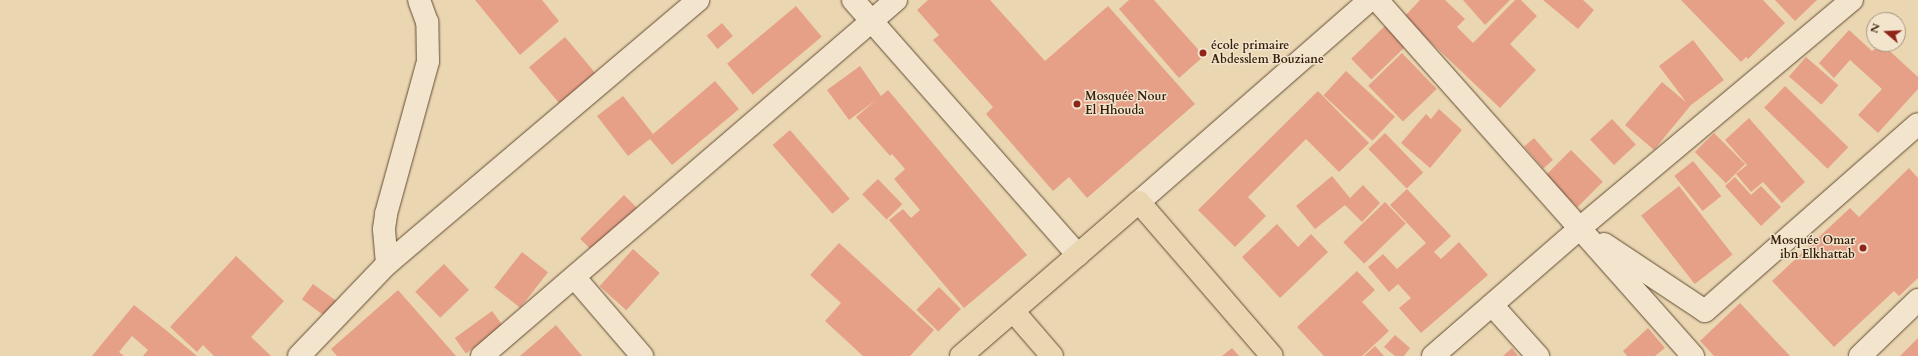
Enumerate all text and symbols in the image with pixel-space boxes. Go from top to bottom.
north arrow [1866,12,1906,52]
text: N [1866,21,1884,35]
place label: école primaire Abdesslem Bouziane [1211,39,1324,67]
marker: école primaire Abdesslem Bouziane [1198,48,1208,58]
place label: Mosquée Nour El Hhouda [1085,90,1166,118]
marker: Mosquée Nour El Hhouda [1072,99,1082,109]
place label: Mosquée Omar ibn Elkhattab [1770,234,1855,262]
marker: Mosquée Omar ibn Elkhattab [1858,243,1868,253]

